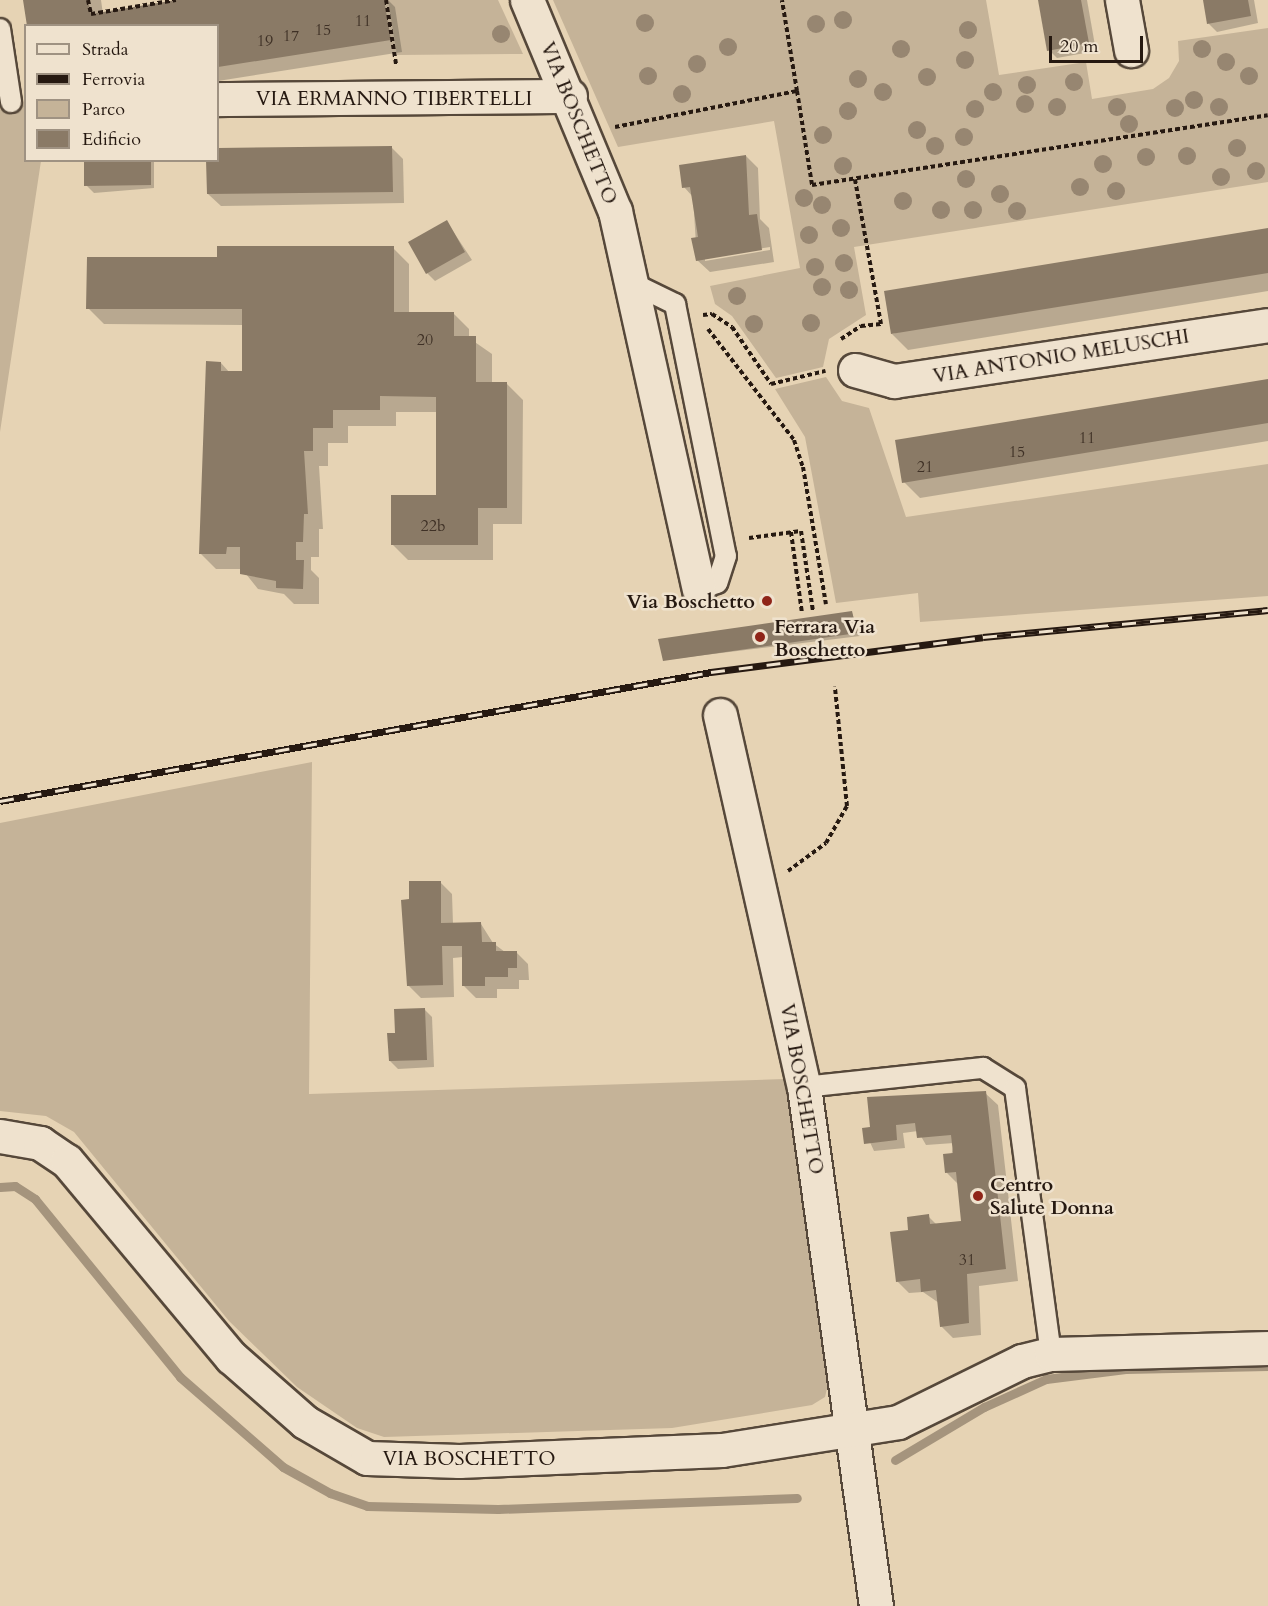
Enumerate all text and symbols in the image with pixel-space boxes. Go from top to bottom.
house number: 11 [355,11,371,31]
house number: 15 [315,20,331,40]
legend [24,24,219,162]
scale bar [1052,24,1146,62]
house number: 17 [283,26,299,46]
house number: 19 [257,31,273,51]
text: 20 m [1060,34,1099,59]
text: Strada [82,37,128,62]
street label: VIA BOSCHETTO [535,38,623,208]
text: Ferrovia [82,67,145,92]
street label: VIA ERMANNO TIBERTELLI [256,86,532,110]
text: Parco [82,97,125,122]
text: Edificio [82,127,141,152]
street label: VIA ANTONIO MELUSCHI [931,324,1191,388]
house number: 20 [417,330,433,350]
house number: 11 [1079,428,1095,448]
house number: 15 [1009,442,1025,462]
house number: 21 [917,457,933,477]
house number: 22b [421,516,445,536]
place label: Via Boschetto [627,589,755,613]
marker: Via Boschetto [760,594,774,608]
place label: Ferrara Via Boschetto [774,614,875,661]
marker: Ferrara Via Boschetto [751,628,769,646]
street label: VIA BOSCHETTO [775,1002,829,1176]
place label: Centro Salute Donna [990,1172,1114,1219]
marker: Centro Salute Donna [971,1189,985,1203]
house number: 31 [959,1250,975,1270]
street label: VIA BOSCHETTO [383,1446,555,1470]

